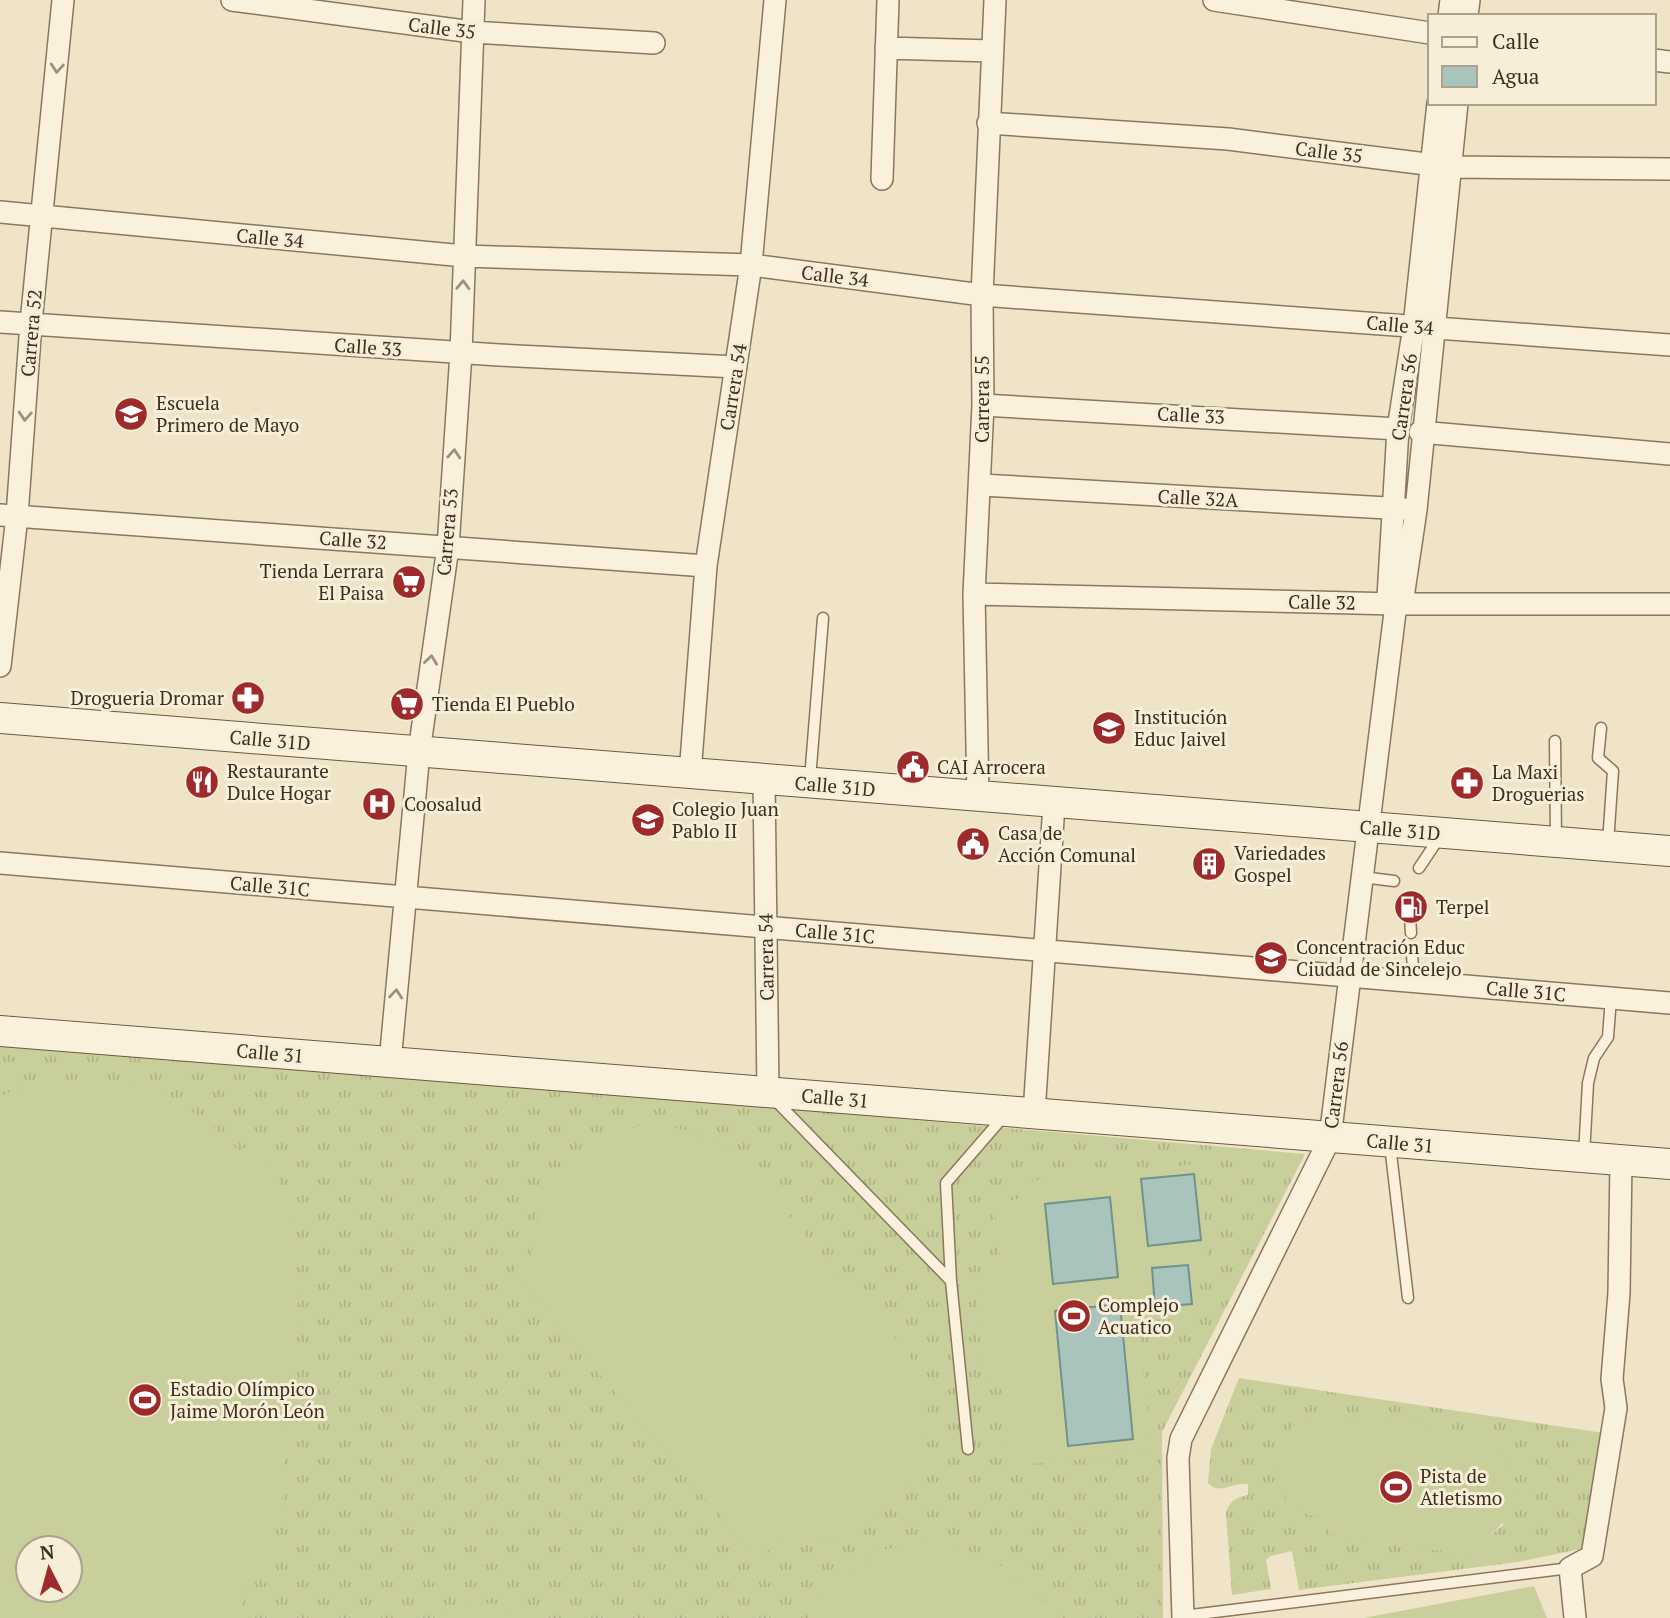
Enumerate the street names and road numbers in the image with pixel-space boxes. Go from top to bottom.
street label: Calle 35 [407,11,477,44]
street label: Calle 35 [1294,135,1364,168]
street label: Calle 34 [235,222,306,253]
street label: Calle 34 [800,259,871,292]
street label: Carrera 52 [14,288,47,378]
street label: Calle 34 [1365,309,1436,340]
street label: Calle 33 [333,332,403,361]
street label: Carrera 54 [713,341,752,432]
street label: Carrera 56 [1385,352,1422,442]
street label: Carrera 55 [969,355,994,443]
street label: Calle 33 [1157,400,1225,429]
street label: Calle 32A [1157,483,1239,512]
street label: Carrera 53 [430,487,463,577]
street label: Calle 32 [318,525,388,554]
street label: Calle 32 [1288,588,1356,615]
street label: Calle 31D [229,724,312,755]
street label: Calle 31D [794,770,877,801]
street label: Calle 31D [1359,814,1442,845]
street label: Calle 31C [229,870,311,901]
street label: Carrera 54 [752,912,779,1001]
street label: Calle 31C [794,917,876,948]
street label: Calle 31C [1485,975,1567,1006]
street label: Calle 31 [235,1037,305,1068]
street label: Carrera 56 [1318,1040,1353,1130]
street label: Calle 31 [800,1082,870,1113]
street label: Calle 31 [1365,1127,1435,1158]

